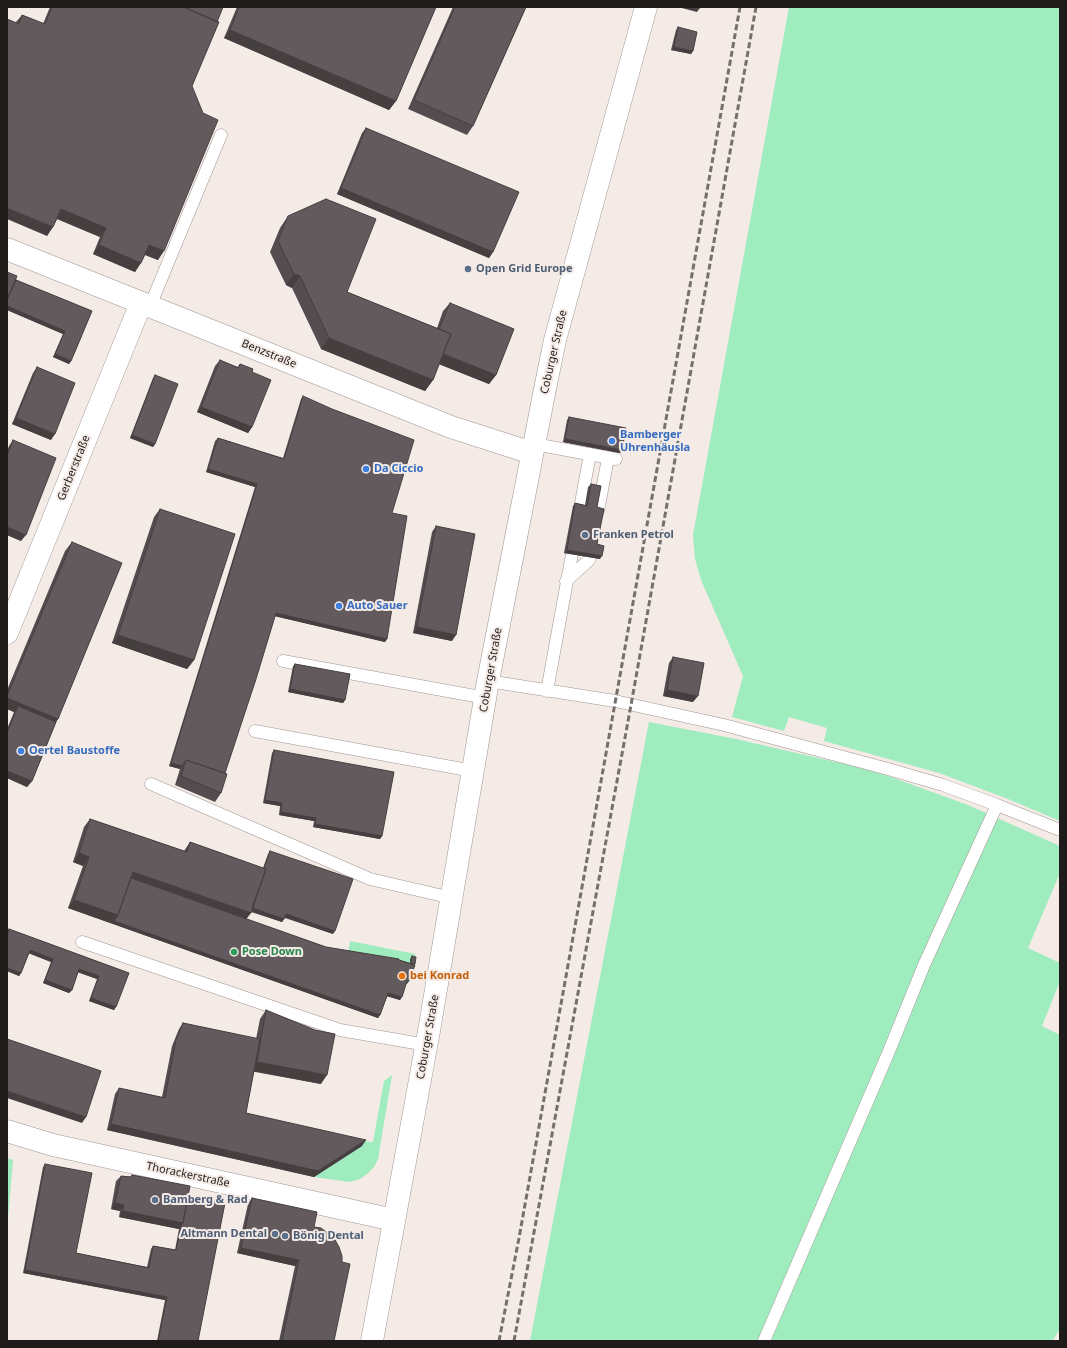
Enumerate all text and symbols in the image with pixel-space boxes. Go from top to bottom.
place label: Open Grid Europe [476,262,573,276]
marker: Open Grid Europe [463,264,473,274]
street label: Coburger Straße [538,309,570,395]
street label: Benzstraße [240,337,298,371]
place label: Bamberger Uhrenhäusla [620,428,690,454]
street label: Gerberstraße [55,433,93,503]
marker: Bamberger Uhrenhäusla [607,436,617,446]
place label: Da Ciccio [374,462,423,476]
marker: Da Ciccio [361,464,371,474]
place label: Franken Petrol [593,528,674,542]
marker: Franken Petrol [580,530,590,540]
place label: Auto Sauer [347,599,408,613]
marker: Auto Sauer [334,601,344,611]
street label: Coburger Straße [477,627,505,713]
place label: Oertel Baustoffe [29,744,120,758]
marker: Oertel Baustoffe [16,746,26,756]
place label: Pose Down [242,945,302,959]
marker: Pose Down [229,947,239,957]
place label: bei Konrad [410,969,469,983]
marker: bei Konrad [397,971,407,981]
street label: Coburger Straße [414,994,442,1080]
street label: Thorackerstraße [145,1160,231,1190]
place label: Bamberg & Rad [163,1193,248,1207]
marker: Bamberg & Rad [150,1195,160,1205]
place label: Altmann Dental [180,1227,267,1241]
marker: Altmann Dental [270,1229,280,1239]
place label: Bönig Dental [293,1229,364,1243]
marker: Bönig Dental [280,1231,290,1241]

